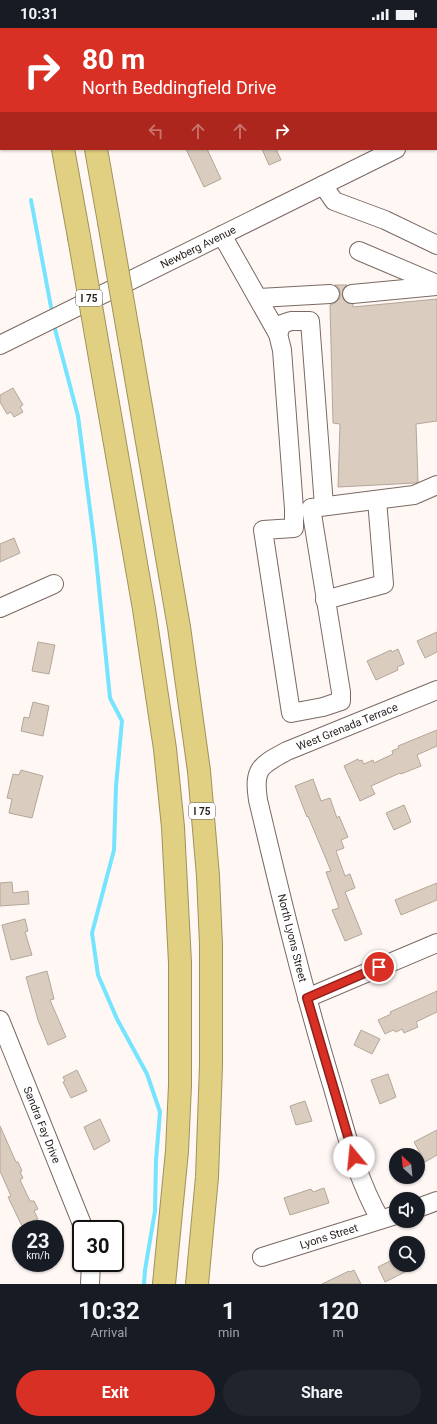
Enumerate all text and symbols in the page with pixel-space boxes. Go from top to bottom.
text: 10:31 [20,5,59,23]
text: 80 m [82,43,145,76]
icon: right [16,44,68,96]
text: North Beddingfield Drive [82,77,276,98]
icon: left [145,120,167,142]
icon: ahead [187,120,209,142]
icon: ahead [229,120,251,142]
icon: right [271,120,293,142]
street label: Newberg Avenue [158,223,238,271]
road number: I 75 [76,290,102,306]
street label: West Grenada Terrace [295,700,400,753]
road number: I 75 [189,803,215,819]
street label: North Lyons Street [275,892,309,984]
pin [362,950,396,984]
icon: arrive [368,956,390,978]
street label: Sandra Fay Drive [21,1085,63,1165]
position arrow [333,1136,375,1178]
north arrow [389,1148,425,1184]
map controls [389,1148,425,1272]
button: sound [389,1192,425,1228]
speed limit sign: 30 [72,1220,124,1272]
street label: Lyons Street [298,1221,360,1251]
text: 23 [27,1229,49,1253]
button: search [389,1236,425,1272]
text: km/h [26,1250,50,1261]
text: 10:32 [78,1297,140,1325]
text: 1 [222,1297,236,1325]
text: 120 [318,1297,359,1325]
text: Arrival [90,1325,127,1340]
text: min [218,1325,240,1340]
text: m [333,1325,344,1340]
button: Exit [16,1370,215,1416]
button: Share [223,1370,421,1416]

